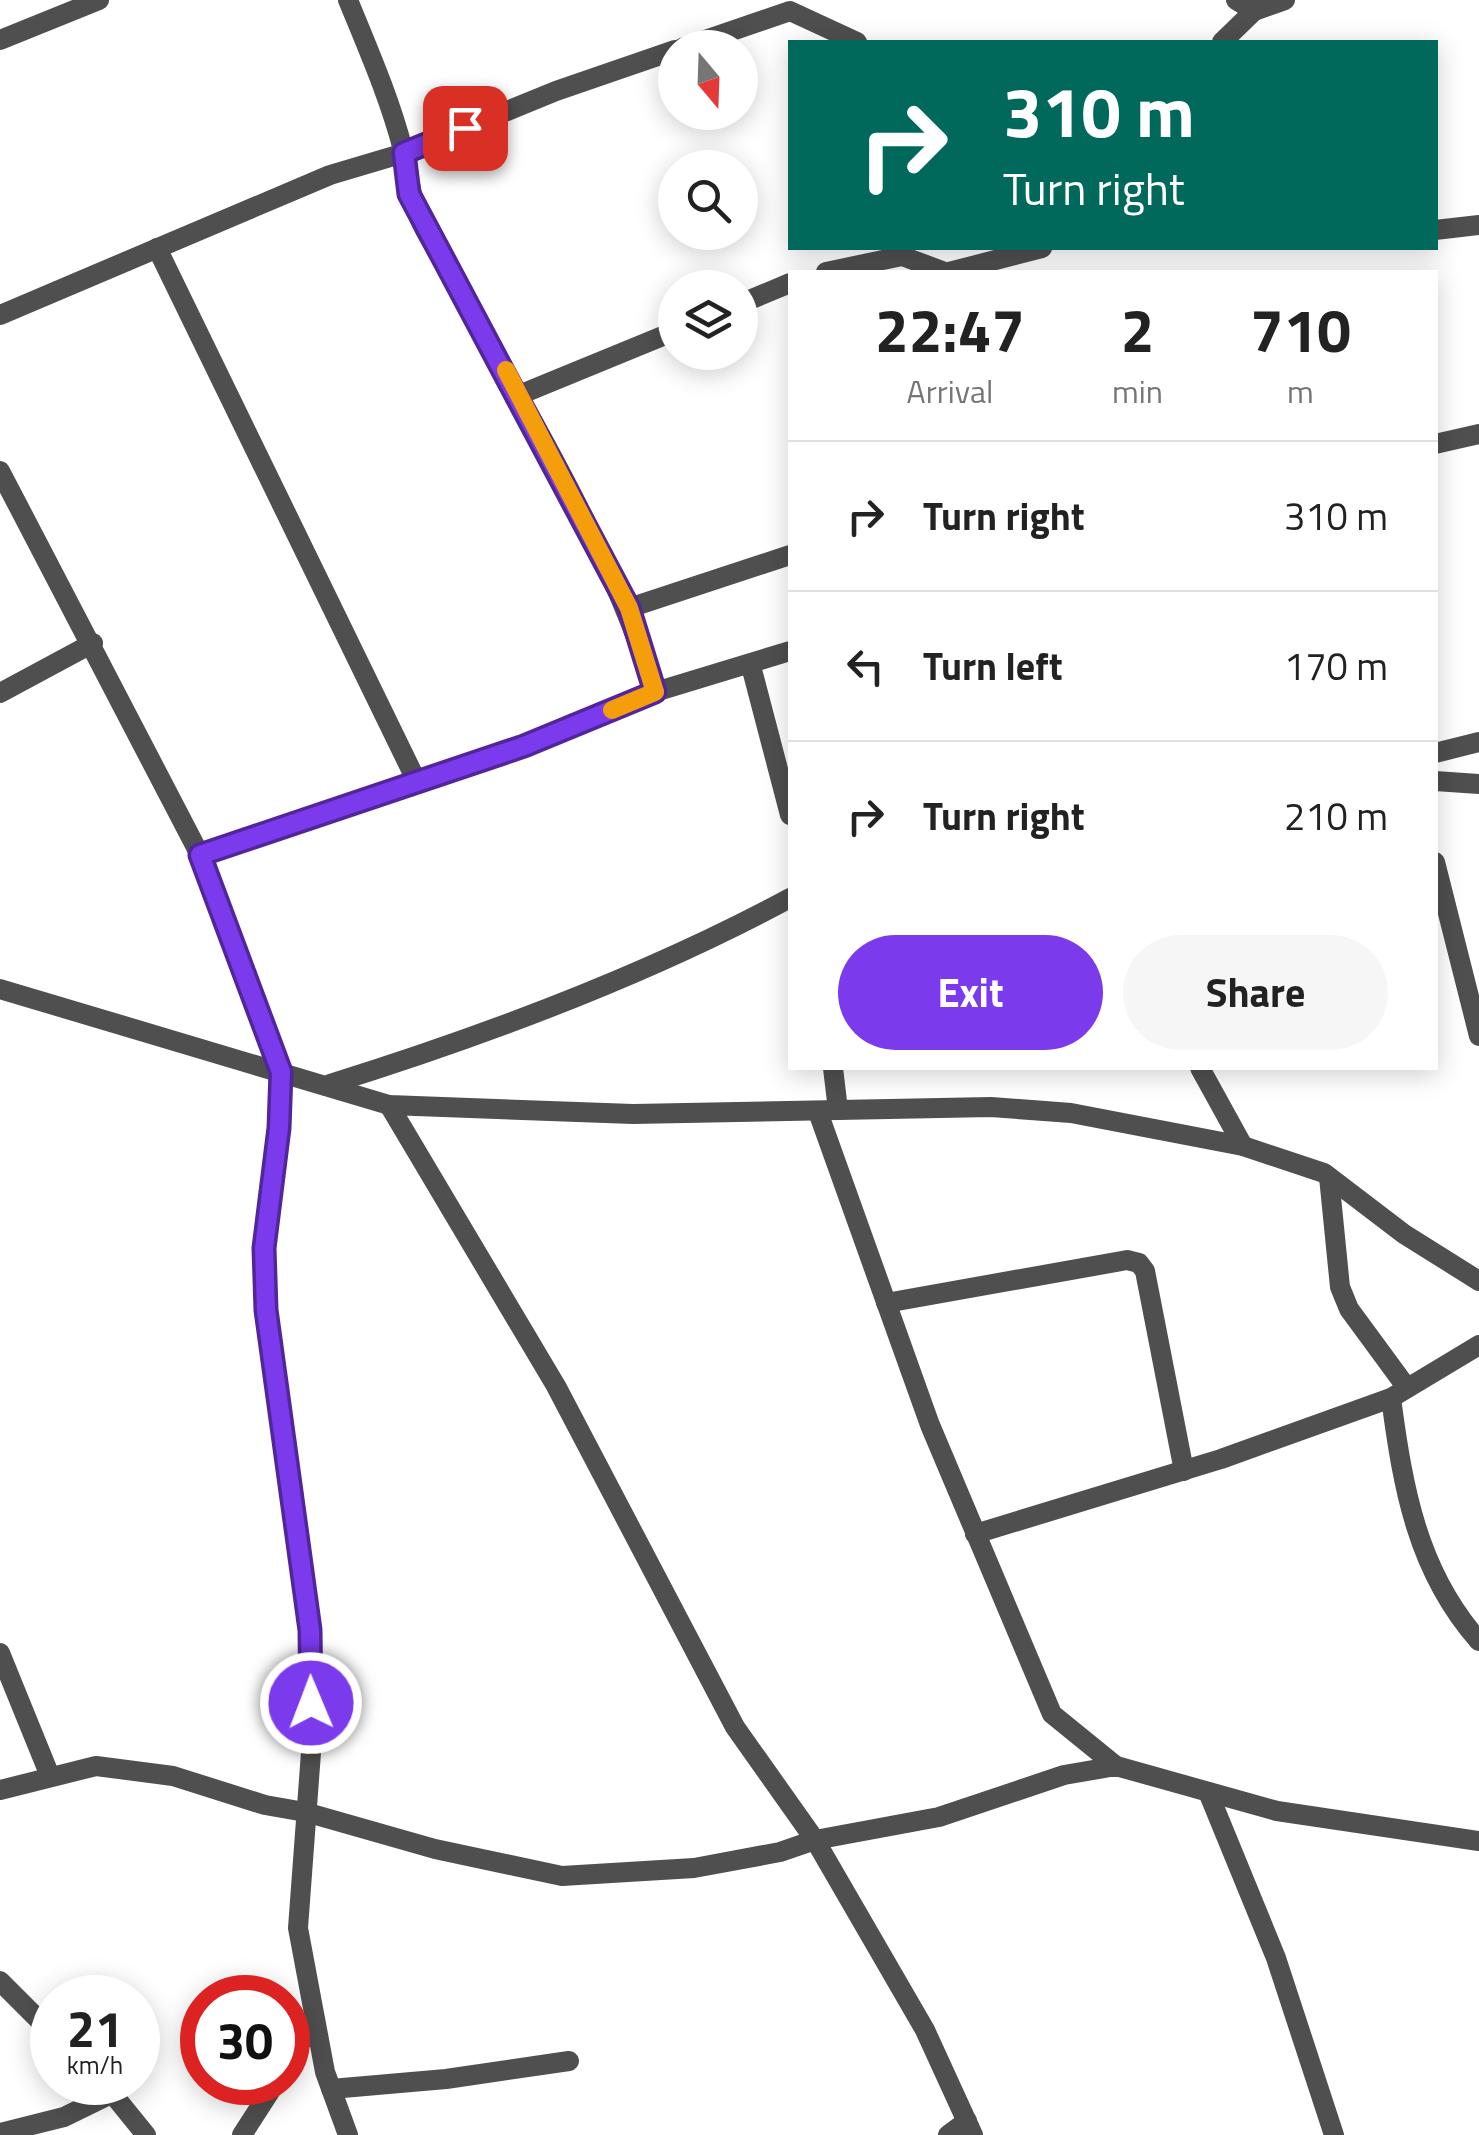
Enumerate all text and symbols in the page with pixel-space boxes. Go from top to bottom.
north arrow [658,30,758,130]
map controls [658,30,758,370]
text: 310 m [1003,58,1195,164]
icon: right [838,80,968,210]
pin [423,86,508,171]
icon: arrive [438,101,493,156]
button: search [658,150,758,250]
text: Turn right [1003,154,1185,222]
button: layers [658,270,758,370]
text: 22:47 [875,284,1025,375]
text: 2 [1121,284,1154,375]
text: 710 [1250,284,1351,375]
text: Arrival [907,367,993,415]
text: min [1112,367,1163,415]
text: m [1287,367,1314,415]
text: Turn right [923,487,1085,545]
text: 310 m [1284,487,1388,545]
icon: right [838,489,893,544]
text: Turn left [923,637,1063,695]
text: 170 m [1284,637,1388,695]
icon: left [838,639,893,694]
text: Turn right [923,787,1085,845]
text: 210 m [1284,787,1388,845]
icon: right [838,789,893,844]
button: Exit [838,935,1103,1050]
button: Share [1123,935,1388,1050]
position arrow [259,1651,363,1755]
speed limit sign: 30 [180,1975,310,2105]
text: 21 [67,1990,123,2066]
text: km/h [67,2046,123,2084]

